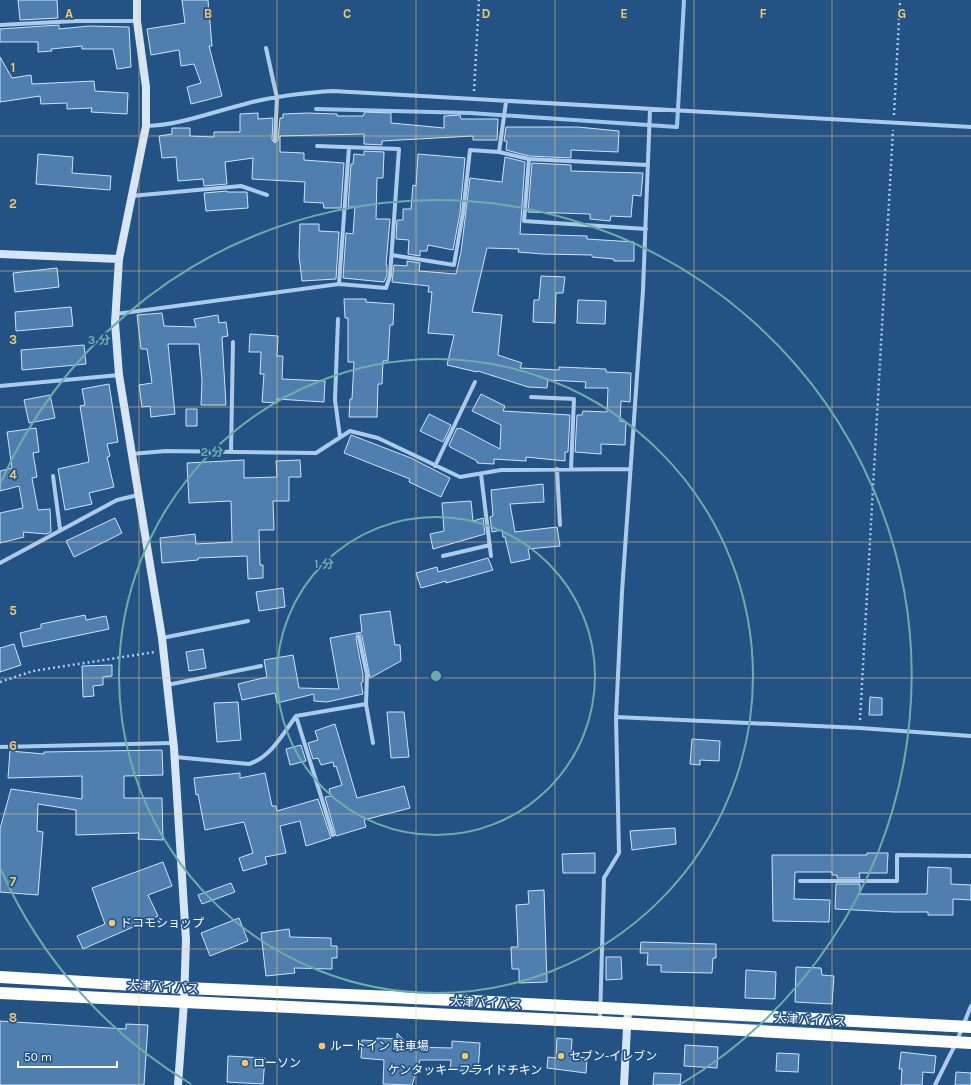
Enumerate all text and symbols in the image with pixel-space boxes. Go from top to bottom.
text: A [65,6,73,21]
text: B [204,6,212,21]
text: C [343,6,351,21]
text: D [482,6,491,21]
text: E [620,6,628,21]
text: F [759,6,767,21]
text: G [898,6,906,21]
text: 1 [11,60,15,75]
text: 2 [9,196,17,211]
text: 3 [9,332,17,347]
text: 3 分 [88,333,110,347]
text: 2 分 [201,445,223,459]
text: 4 [9,467,17,482]
text: 1 分 [314,557,334,571]
text: 5 [9,603,17,618]
centre of rings [429,669,443,683]
text: 6 [9,738,17,753]
text: 7 [10,874,17,889]
place label: ドコモショップ [120,916,204,930]
marker: ドコモショップ [107,918,117,928]
street label: 大津バイパス [127,978,199,996]
street label: 大津バイパス [450,994,522,1012]
text: 8 [9,1010,17,1025]
street label: 大津バイパス [774,1011,846,1029]
place label: ルートイン 駐車場 [330,1039,429,1053]
marker: ルートイン 駐車場 [317,1041,327,1051]
scale bar [18,1043,117,1069]
place label: セブン-イレブン [569,1049,657,1063]
text: 50 m [24,1050,52,1064]
marker: ケンタッキーフライドチキン [460,1051,470,1061]
marker: セブン-イレブン [556,1051,566,1061]
place label: ローソン [253,1056,301,1070]
marker: ローソン [240,1058,250,1068]
place label: ケンタッキーフライドチキン [388,1063,542,1077]

